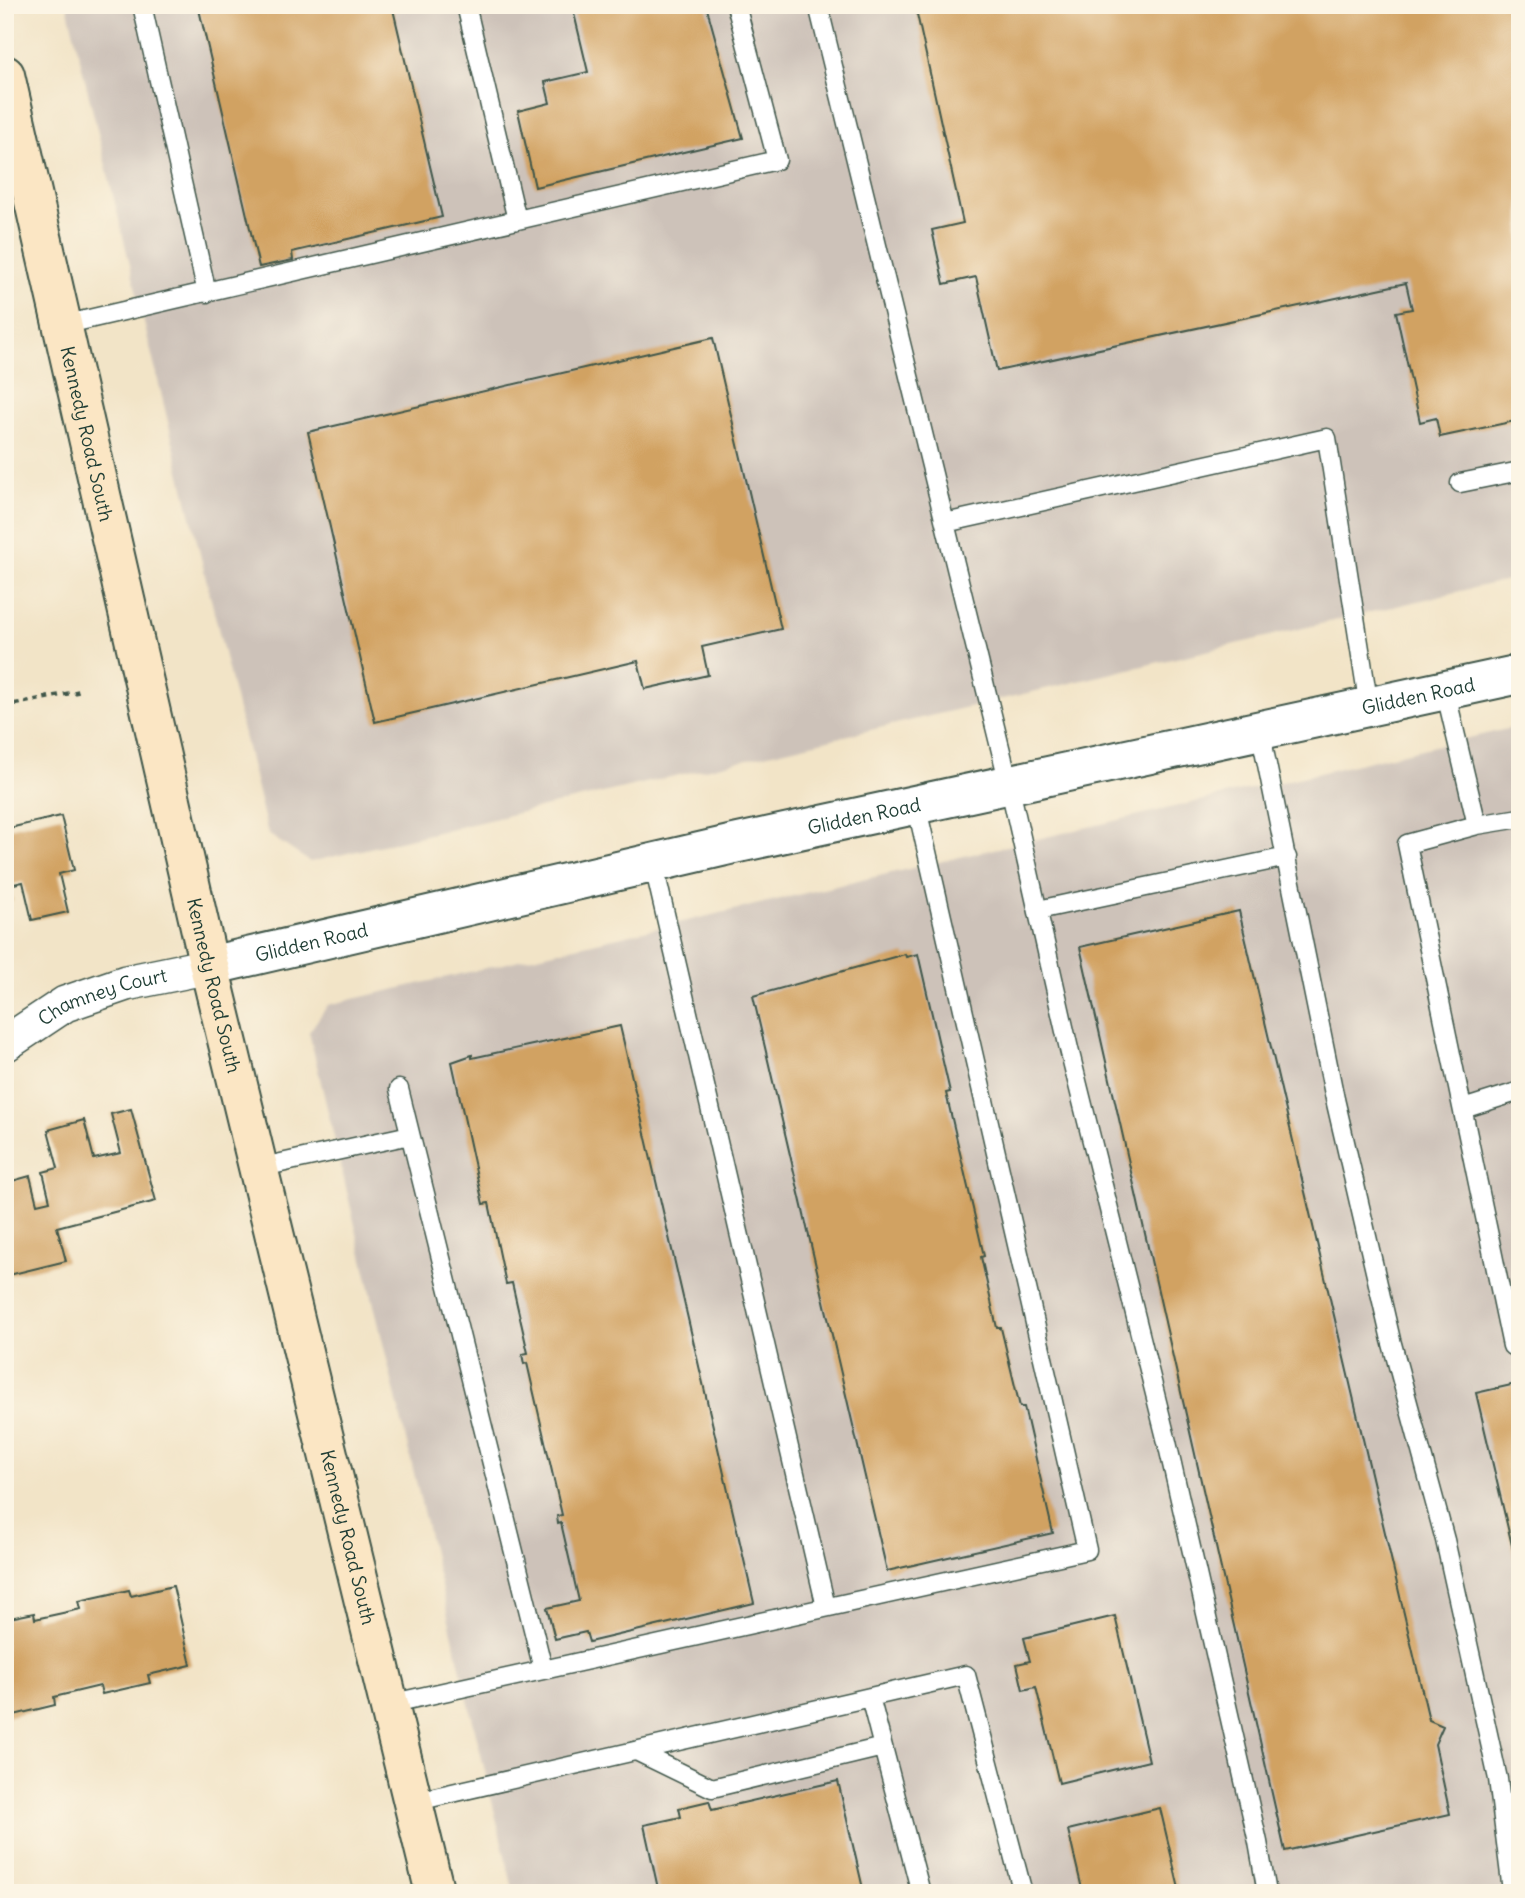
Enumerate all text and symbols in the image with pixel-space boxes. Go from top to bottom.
street label: Kennedy Road South [55,344,119,524]
street label: Glidden Road [1359,672,1477,720]
street label: Glidden Road [805,792,923,840]
street label: Kennedy Road South [182,895,247,1075]
street label: Glidden Road [253,918,370,967]
street label: Chamney Court [33,963,169,1031]
street label: Kennedy Road South [315,1447,381,1627]

